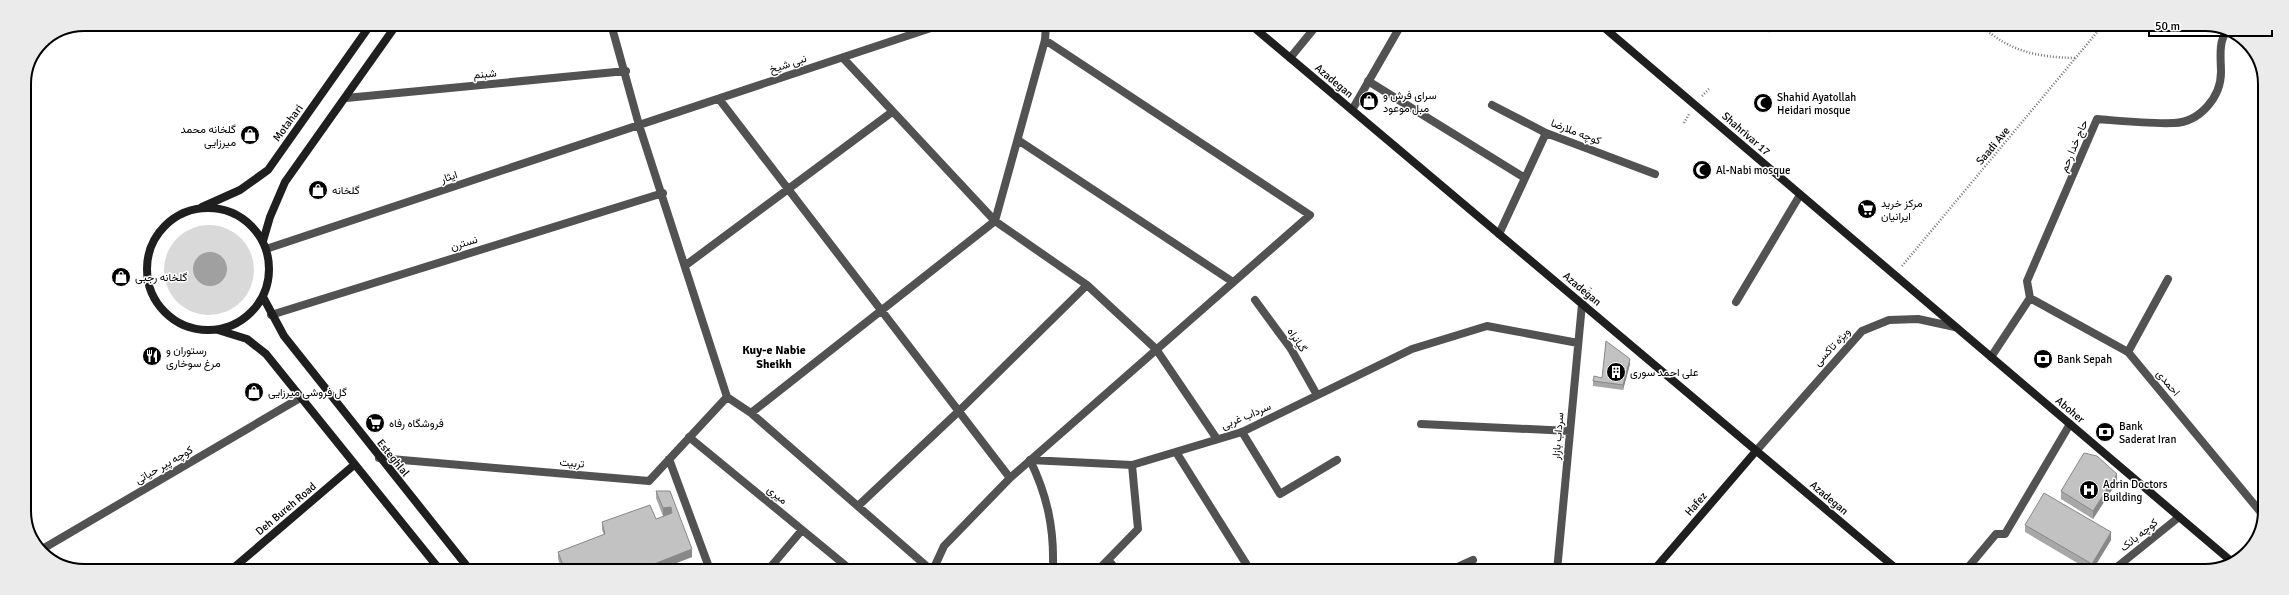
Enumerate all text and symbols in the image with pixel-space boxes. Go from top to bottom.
scale bar [2149,12,2272,38]
text: 50 m [2155,19,2180,34]
street label: نبی شیخ [768,52,809,77]
street label: Azadegan [1312,61,1356,101]
street label: شبنم [473,66,498,82]
place label: سرای فرش و مبل موعود [1383,89,1437,115]
shop icon: سرای فرش و مبل موعود [1358,90,1380,112]
place label: Shahid Ayatollah Heidari mosque [1777,91,1856,117]
mosque icon: Shahid Ayatollah Heidari mosque [1752,92,1774,114]
street label: Motahari [270,102,306,144]
street label: Shahrivar 17 [1719,110,1773,159]
street label: کوچه ملارضا [1549,116,1603,148]
street label: حاج خدا رحم [2057,118,2092,174]
place label: گلخانه محمد میرزایی [180,123,236,149]
shop icon: گلخانه محمد میرزایی [239,124,261,146]
street label: Saadi Ave [1973,124,2013,168]
mosque icon: Al-Nabi mosque [1691,159,1713,181]
place label: Al-Nabi mosque [1716,164,1790,177]
street label: ایثار [438,168,459,186]
shop icon: گلخانه [307,179,329,201]
place label: گلخانه [332,184,360,197]
place label: مرکز خرید ایرانیان [1881,197,1923,223]
supermarket icon: مرکز خرید ایرانیان [1856,198,1878,220]
street label: نسترن [449,233,479,253]
shop icon: گلخانه رجبی [110,266,132,288]
street label: Azadegan [1560,269,1604,309]
place label: گلخانه رجبی [135,271,187,284]
street label: ویژه تاکسی [1811,325,1853,369]
street label: گیانراه [1284,326,1310,355]
district label: Kuy-e Nabie Sheikh [742,343,806,372]
place label: رستوران و مرغ سوخاری [166,344,221,371]
restaurant icon: رستوران و مرغ سوخاری [141,345,163,367]
bank icon: Bank Sepah [2032,348,2054,370]
place label: Bank Sepah [2057,353,2112,366]
building icon: علی احمد سوری [1605,361,1627,383]
place label: علی احمد سوری [1630,366,1699,379]
street label: احمدی [2153,367,2183,399]
shop icon: گل فروشی میرزایی [243,381,265,403]
place label: گل فروشی میرزایی [268,386,347,399]
street label: Aboher [2053,394,2087,426]
street label: سرداب غربی [1219,400,1273,432]
supermarket icon: فروشگاه رفاه [364,412,386,434]
street label: سرداب بازار [1549,412,1567,461]
place label: فروشگاه رفاه [389,417,444,430]
place label: Bank Saderat Iran [2119,420,2176,446]
bank icon: Bank Saderat Iran [2094,421,2116,443]
street label: Esteghlal [374,437,412,479]
street label: کوچه پیر حیاتی [133,443,196,488]
street label: تربیت [559,455,586,471]
street label: Azadegan [1807,478,1851,518]
place label: Adrin Doctors Building [2103,478,2168,504]
hospital icon: Adrin Doctors Building [2078,479,2100,501]
street label: Deh Bureh Road [253,480,319,538]
street label: میری [764,483,790,507]
street label: Hafez [1682,489,1710,518]
street label: کوچه بانک [2117,516,2161,555]

